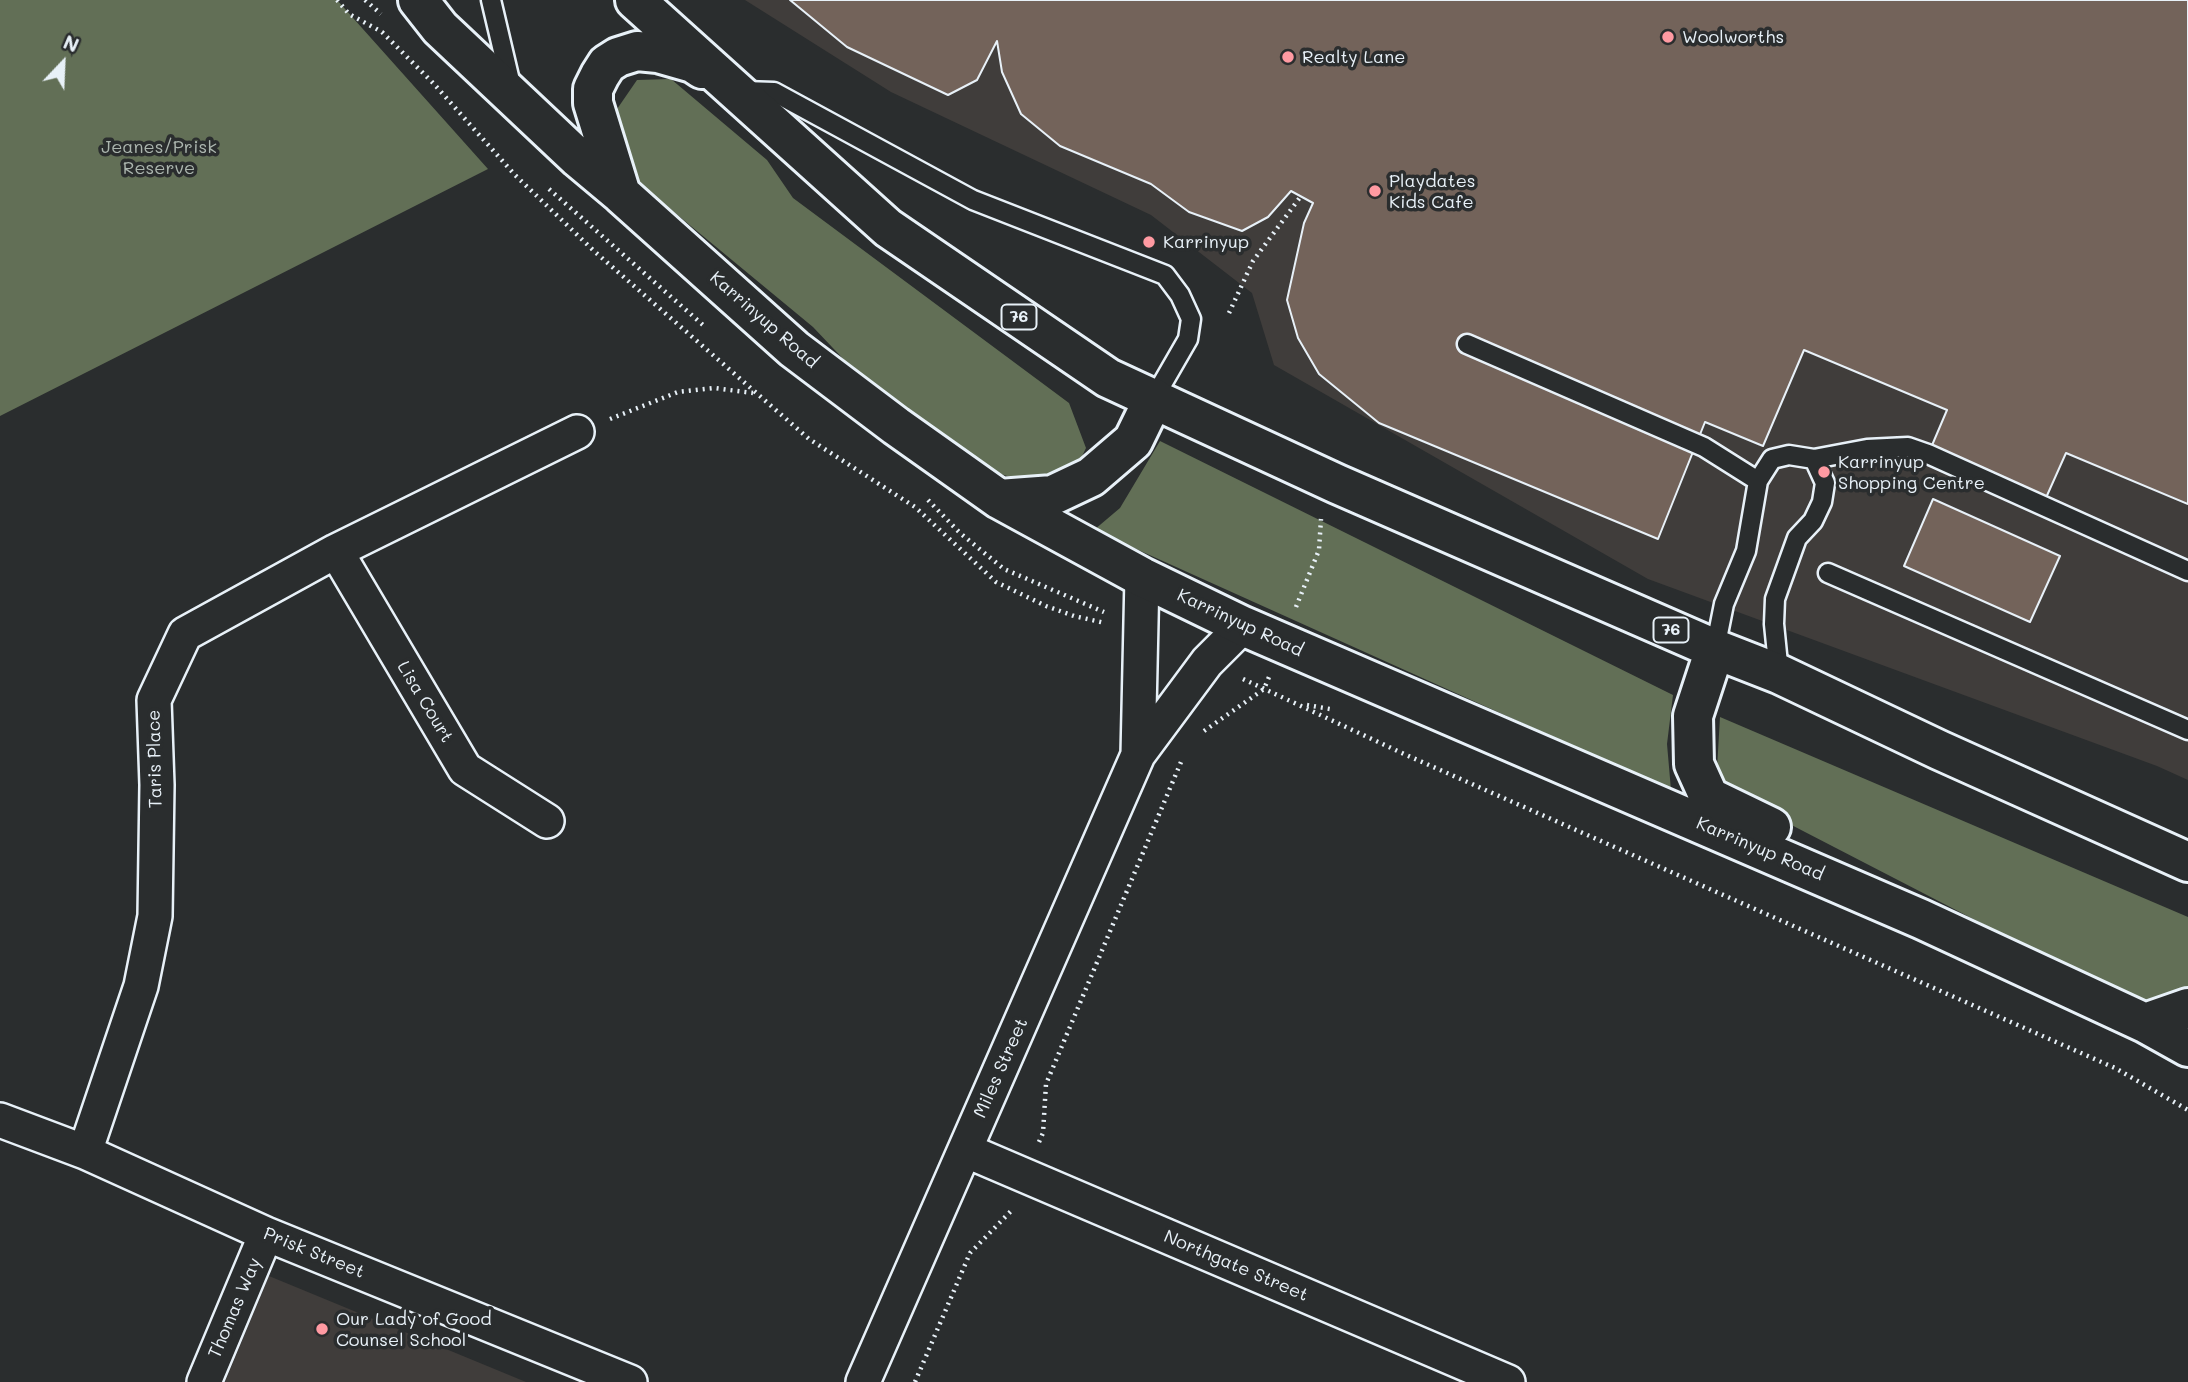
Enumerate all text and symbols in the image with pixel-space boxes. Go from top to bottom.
place label: Woolworths [1682,26,1784,48]
north arrow [28,28,98,98]
text: N [60,29,83,58]
marker: Woolworths [1660,29,1676,45]
place label: Realty Lane [1302,46,1405,68]
marker: Realty Lane [1280,49,1296,65]
park label: Jeanes/Prisk Reserve [101,136,217,178]
place label: Playdates Kids Cafe [1389,170,1476,212]
marker: Playdates Kids Cafe [1367,183,1383,199]
place label: Karrinyup [1163,231,1249,253]
marker: Karrinyup [1141,234,1157,250]
street label: Karrinyup Road [705,267,823,373]
road number: 76 [1002,304,1036,330]
place label: Karrinyup Shopping Centre [1838,451,1985,494]
marker: Karrinyup Shopping Centre [1816,464,1832,480]
street label: Karrinyup Road [1174,584,1306,662]
road number: 76 [1654,618,1688,642]
street label: Lisa Court [392,657,458,747]
street label: Taris Place [143,709,167,809]
street label: Karrinyup Road [1693,812,1827,886]
street label: Miles Street [969,1015,1033,1121]
street label: Prisk Street [260,1223,368,1283]
street label: Northgate Street [1161,1226,1311,1306]
street label: Thomas Way [204,1254,266,1362]
place label: Our Lady of Good Counsel School [336,1308,492,1350]
marker: Our Lady of Good Counsel School [314,1321,330,1337]

